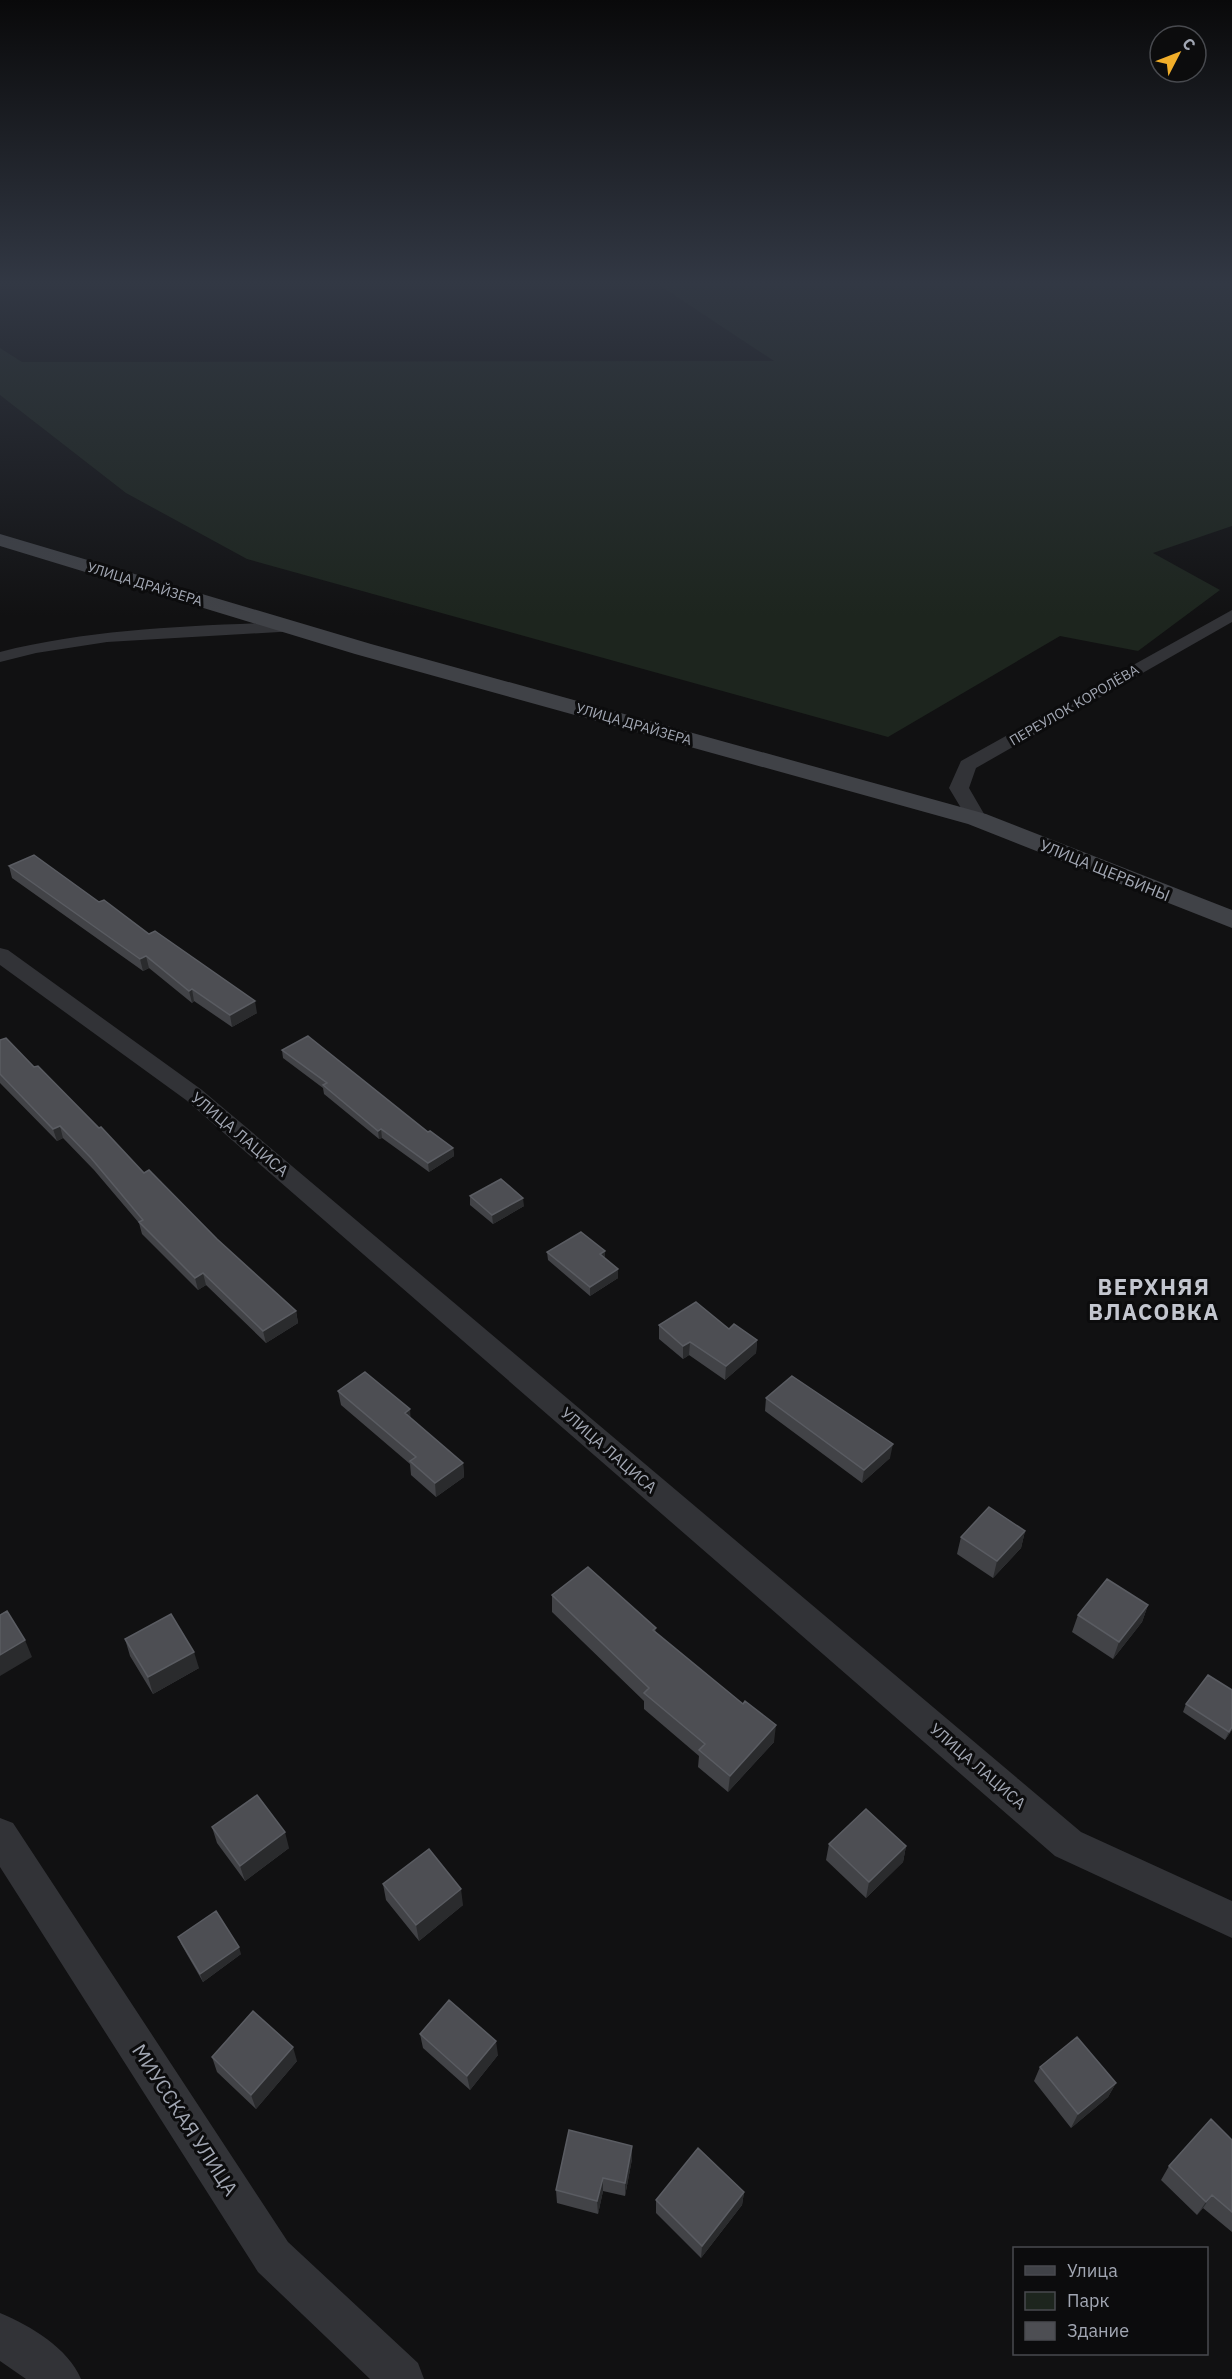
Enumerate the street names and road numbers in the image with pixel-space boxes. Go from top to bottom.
street label: УЛИЦА ДРАЙЗЕРА [85,557,205,610]
street label: ПЕРЕУЛОК КОРОЛЁВА [1006,660,1142,750]
street label: УЛИЦА ДРАЙЗЕРА [574,698,694,749]
street label: УЛИЦА ЩЕРБИНЫ [1037,835,1173,905]
street label: УЛИЦА ЛАЦИСА [187,1087,293,1181]
street label: УЛИЦА ЛАЦИСА [557,1403,661,1497]
street label: УЛИЦА ЛАЦИСА [926,1719,1030,1813]
street label: МИУССКАЯ УЛИЦА [126,2039,245,2201]

